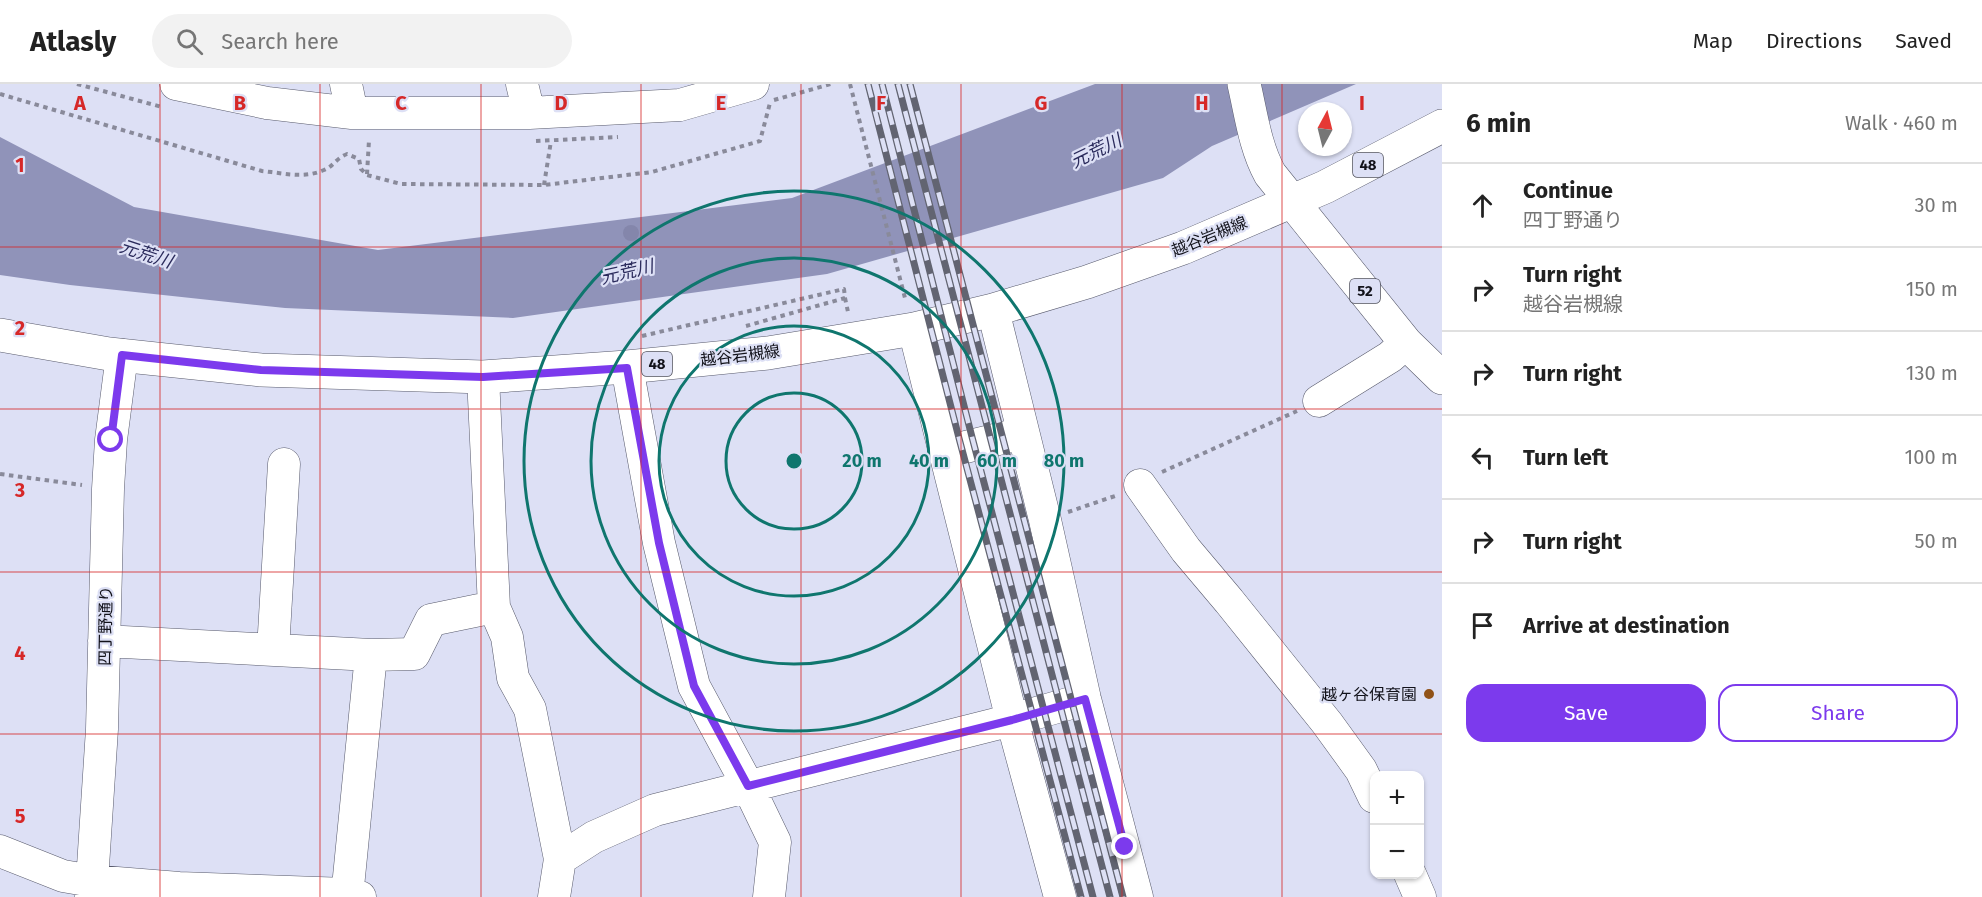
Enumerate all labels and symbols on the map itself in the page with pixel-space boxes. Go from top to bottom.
text: A [73,91,87,115]
text: B [234,91,246,115]
text: C [395,91,407,115]
text: D [554,91,568,115]
text: E [716,91,726,115]
text: F [876,91,886,115]
text: G [1035,91,1047,115]
text: H [1195,91,1209,115]
text: I [1359,91,1365,115]
north arrow [1298,102,1352,156]
water label: 元荒川 [1067,128,1127,173]
text: 1 [15,153,25,177]
road number: 48 [1353,153,1383,177]
street label: 越谷岩槻線 [1169,213,1250,260]
water label: 元荒川 [117,235,177,273]
water label: 元荒川 [598,255,658,289]
road number: 52 [1350,279,1380,303]
text: 2 [15,316,25,340]
street label: 越谷岩槻線 [699,341,781,370]
road number: 48 [642,352,672,376]
route start [97,426,123,452]
text: 20 m [842,450,882,472]
text: 40 m [909,450,949,472]
text: 60 m [977,450,1017,472]
text: 80 m [1044,450,1084,472]
centre of rings [784,451,804,471]
text: 3 [14,478,25,502]
street label: 四丁野通り [95,586,116,666]
text: 4 [14,641,26,665]
place label: 越ヶ谷保育園 [1321,685,1417,704]
marker: 越ヶ谷保育園 [1422,687,1436,701]
text: 5 [15,804,26,828]
route end [1111,833,1137,859]

